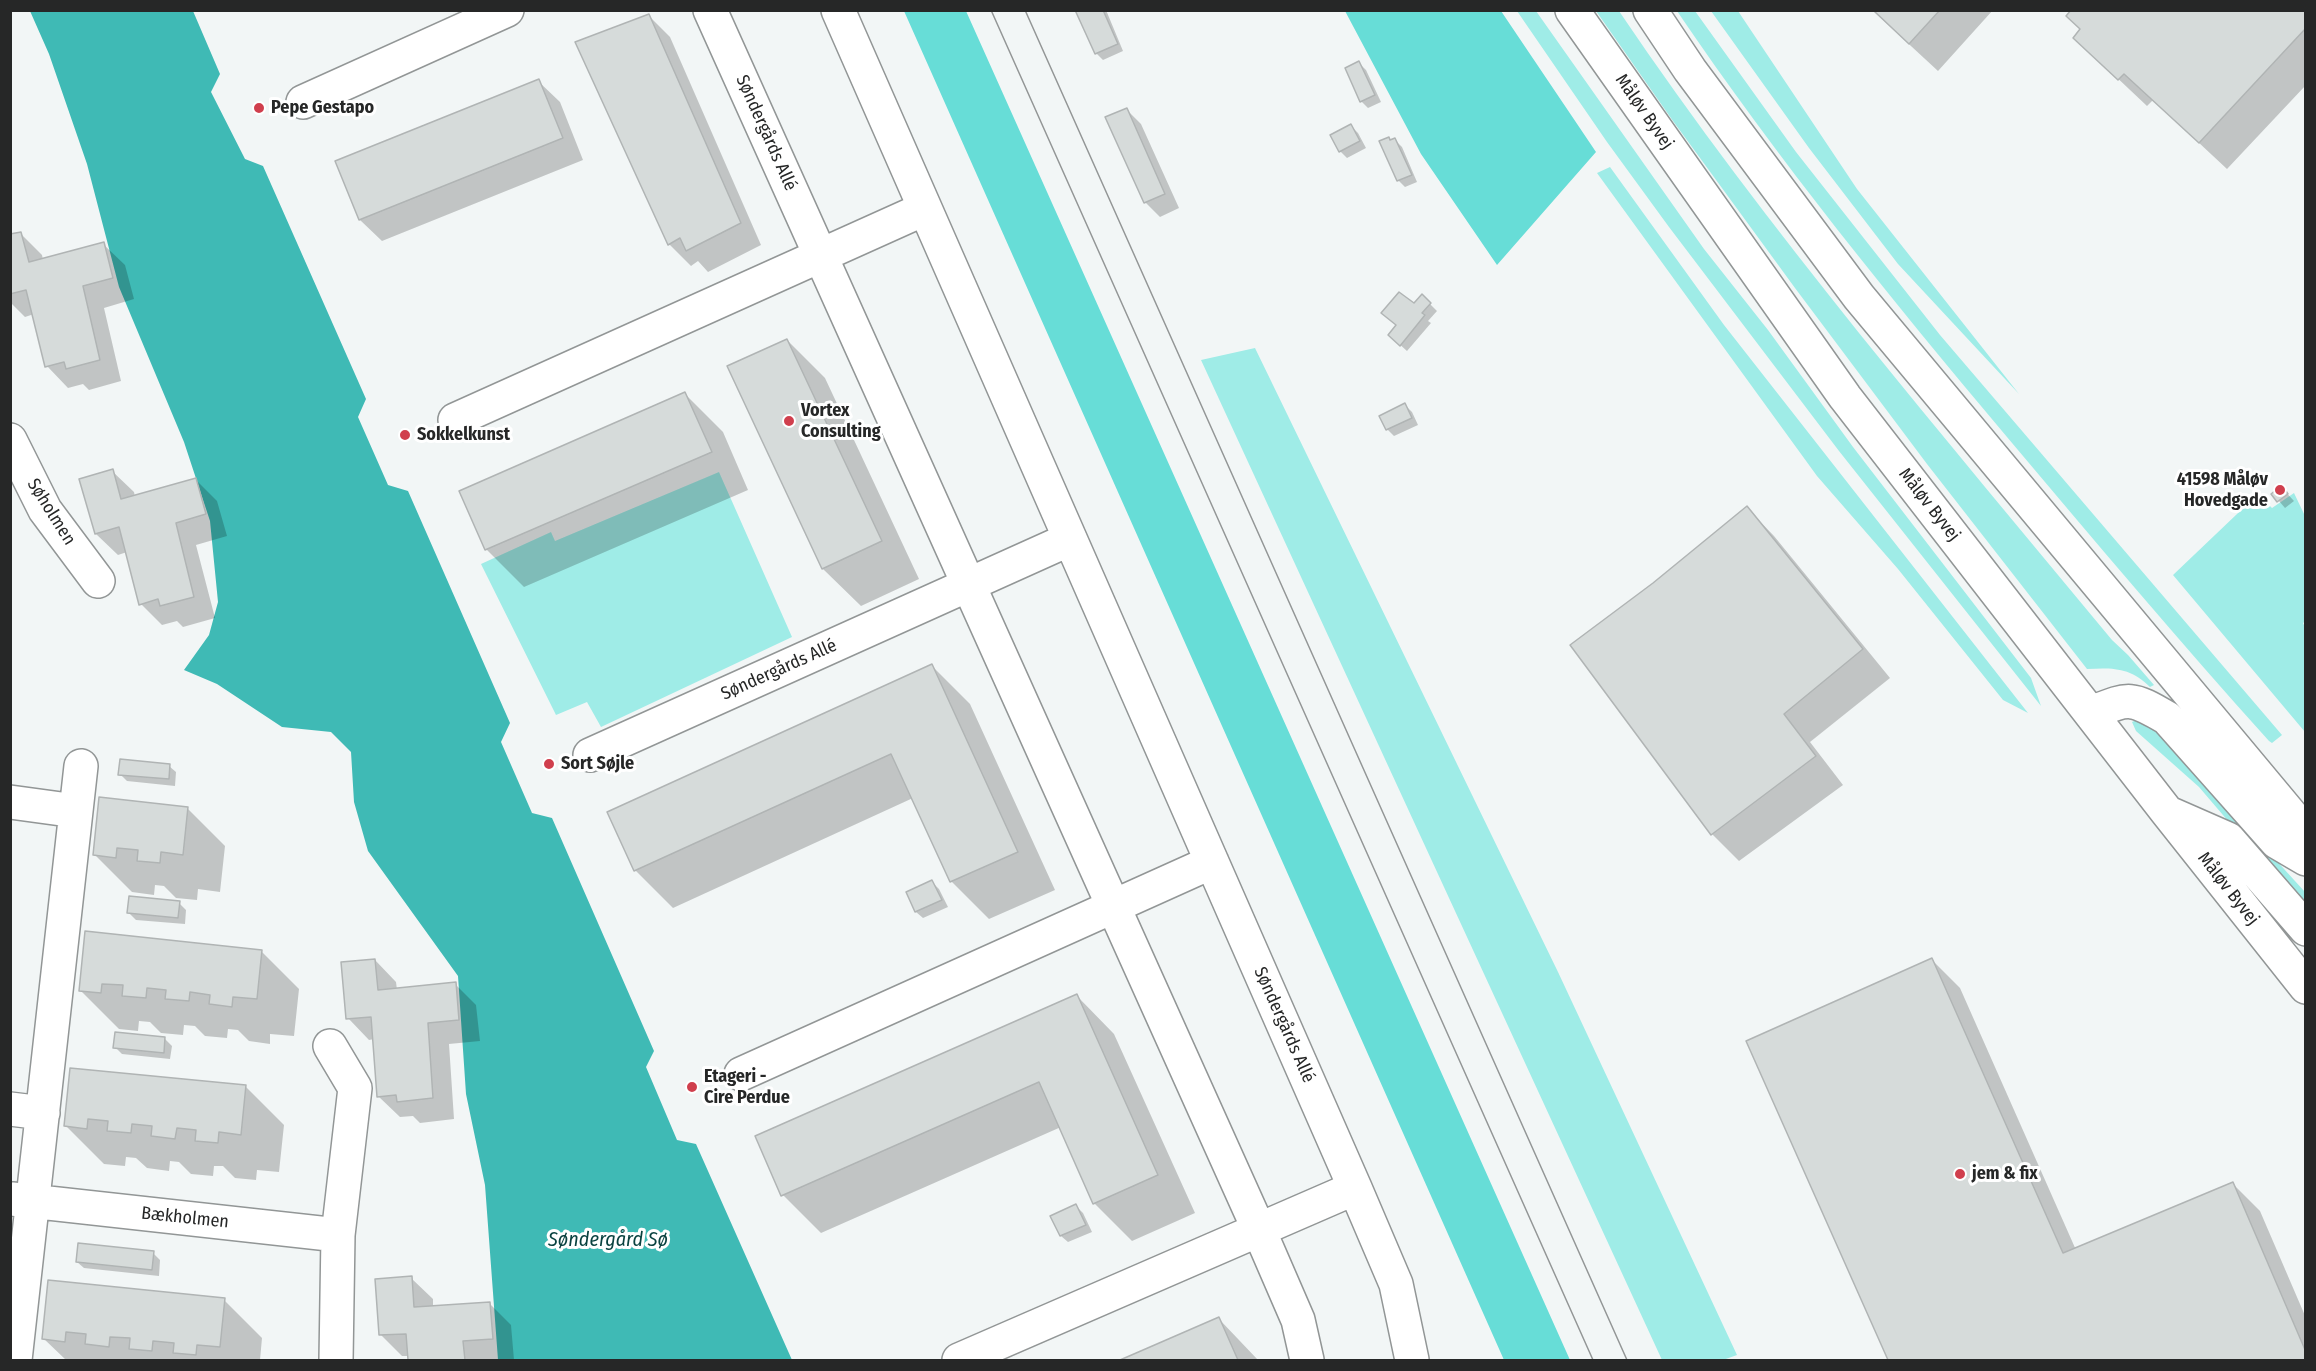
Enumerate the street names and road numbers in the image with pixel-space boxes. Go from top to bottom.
street label: Måløv Byvej [1610,70,1678,154]
street label: Søndergårds Allé [731,72,801,194]
street label: Måløv Byvej [1894,464,1964,546]
street label: Søholmen [22,475,80,549]
street label: Søndergårds Allé [718,635,840,705]
street label: Måløv Byvej [2193,848,2263,930]
street label: Søndergårds Allé [1249,964,1319,1086]
street label: Bækholmen [140,1203,230,1233]

